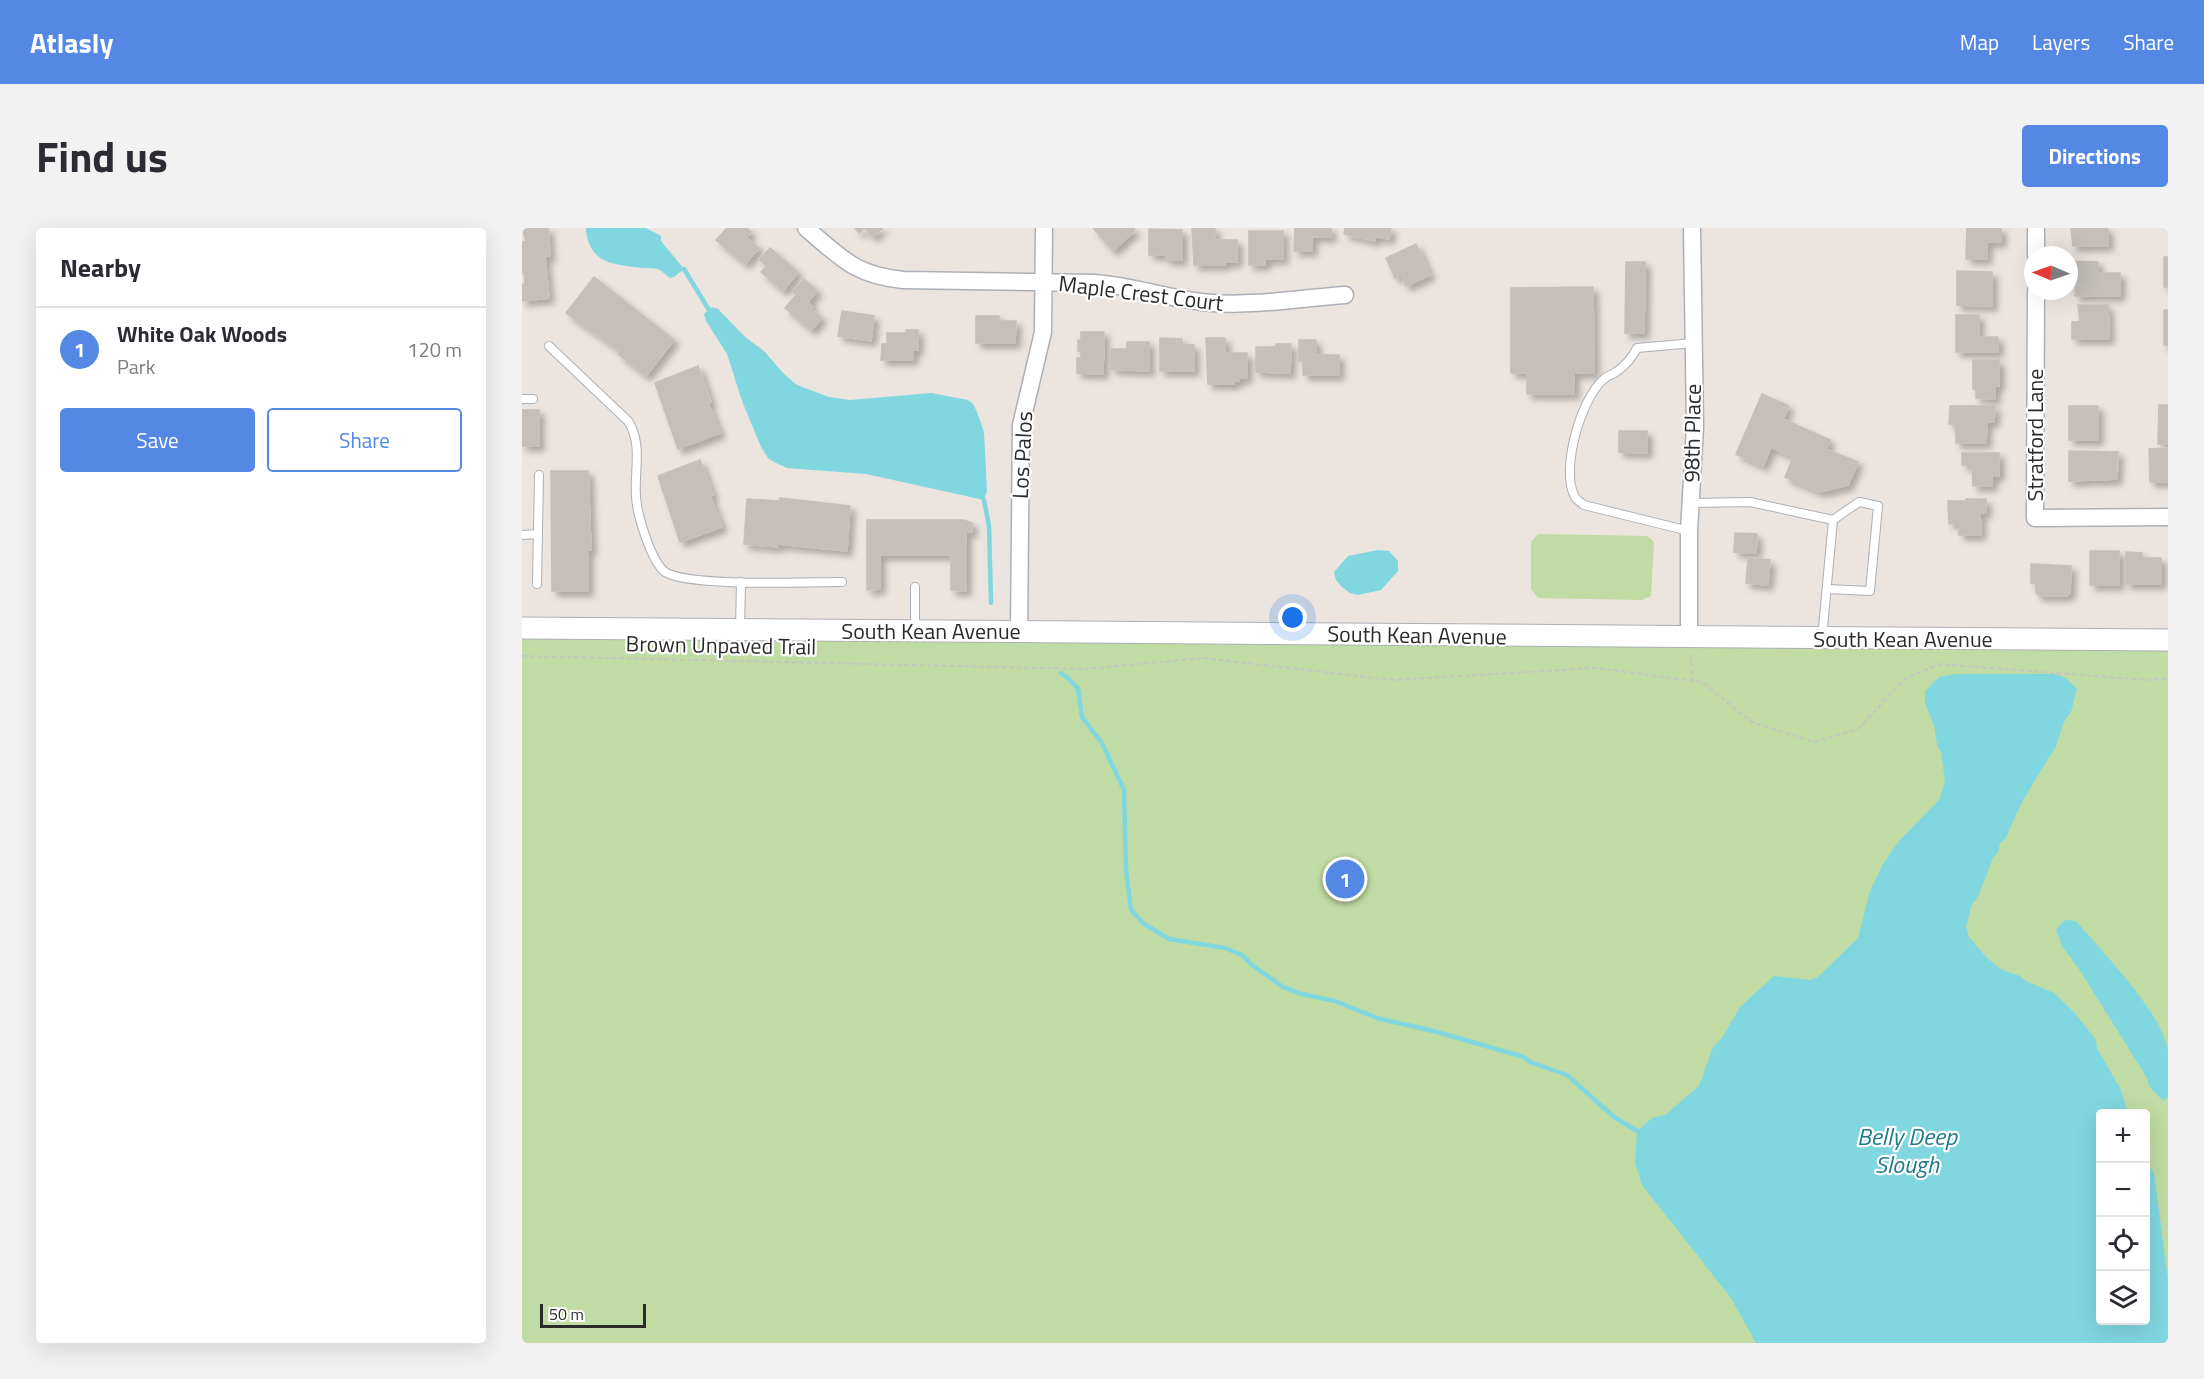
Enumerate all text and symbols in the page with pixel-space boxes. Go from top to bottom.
text: Atlasly [30,21,113,64]
text: Map [1960,26,1999,58]
text: Layers [2032,26,2090,58]
text: Share [2123,26,2174,58]
text: Find us [36,124,168,188]
button: Directions [2022,125,2168,187]
north arrow [2024,246,2078,300]
text: Nearby [60,248,141,287]
street label: Maple Crest Court [1057,266,1226,320]
text: White Oak Woods [117,317,287,351]
text: 1 [74,334,85,365]
text: 120 m [407,334,462,365]
text: Park [117,351,155,382]
street label: Stratford Lane [2018,369,2052,501]
street label: 98th Place [1674,383,1710,483]
button: Save [60,408,255,472]
button: Share [267,408,462,472]
street label: Los Palos [1003,410,1041,500]
your location [1278,603,1307,632]
street label: South Kean Avenue [841,614,1021,648]
street label: South Kean Avenue [1327,616,1507,654]
street label: South Kean Avenue [1813,622,1993,656]
street label: Brown Unpaved Trail [625,626,817,664]
pin: 1 [1326,856,1364,902]
map controls [2096,1109,2150,1325]
button: + [2096,1109,2150,1163]
water label: Belly Deep Slough [1857,1118,1958,1182]
button: − [2096,1163,2150,1217]
button: locate [2096,1217,2150,1271]
button: layers [2096,1271,2150,1325]
scale bar [540,1301,646,1328]
text: 50 m [549,1302,584,1326]

